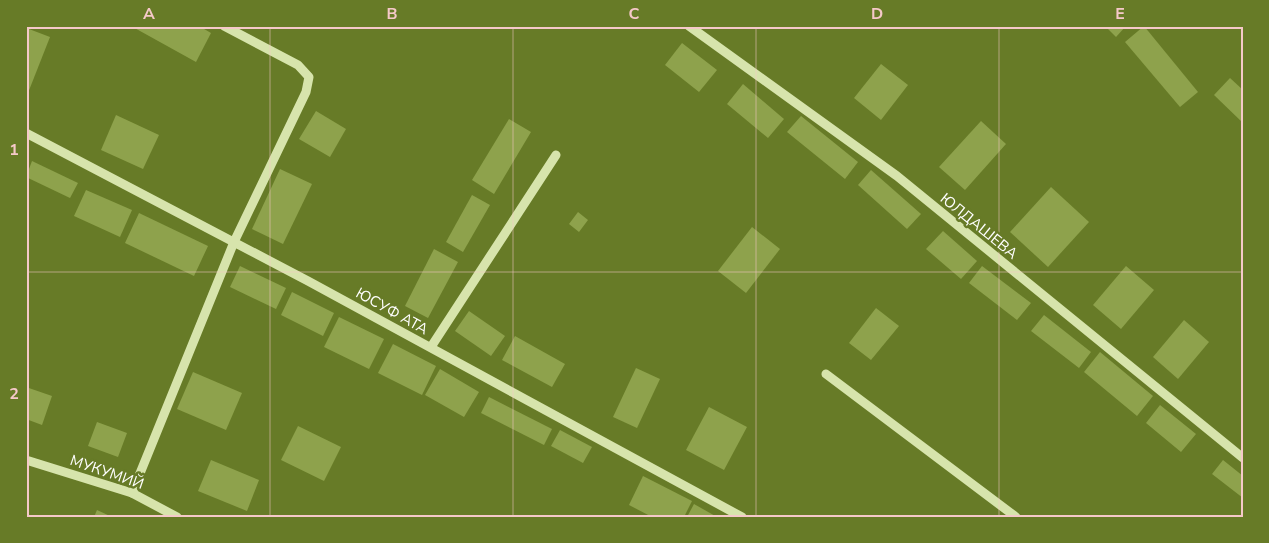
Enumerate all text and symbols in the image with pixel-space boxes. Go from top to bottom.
text: A [143,3,155,25]
text: B [386,3,398,25]
text: C [629,3,640,25]
text: D [871,3,883,25]
text: E [1115,3,1125,25]
text: 1 [9,139,19,161]
street label: ЮЛДАШЕВА [936,189,1022,264]
street label: ЮСУФ АТА [352,283,432,339]
text: 2 [9,383,19,405]
street label: МУКУМИЙ [67,450,147,494]

